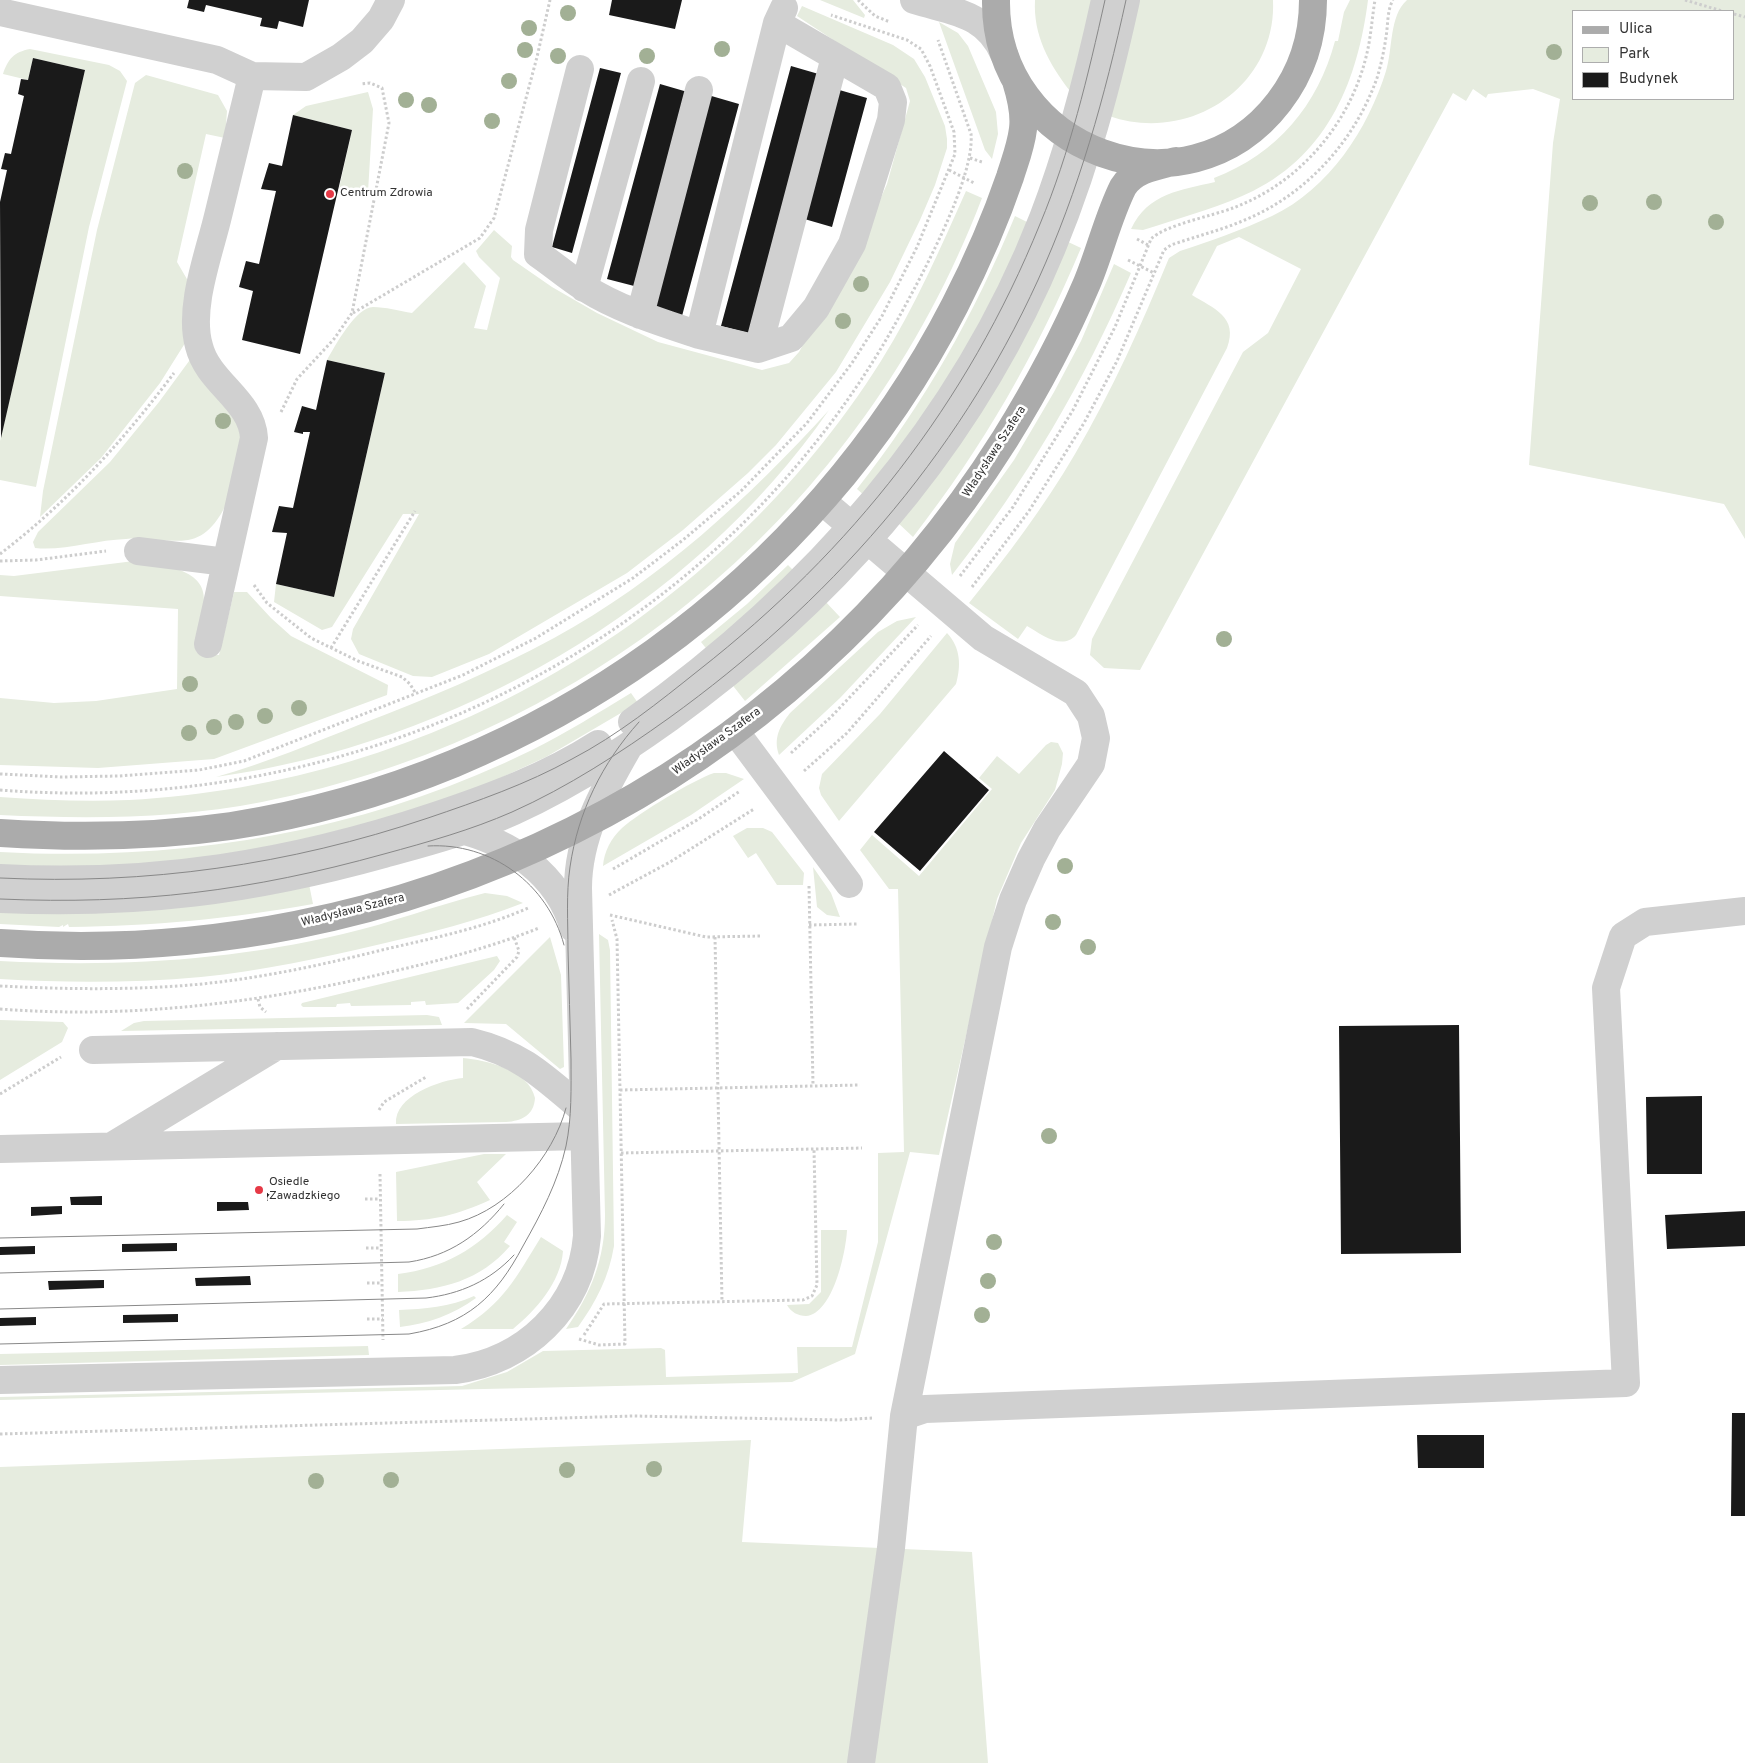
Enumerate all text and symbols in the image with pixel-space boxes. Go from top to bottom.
legend [1572,10,1735,100]
text: Ulica [1619,20,1652,39]
text: Park [1619,45,1650,64]
text: Budynek [1619,70,1678,89]
place label: Centrum Zdrowia [340,187,433,201]
marker: Centrum Zdrowia [324,188,336,200]
street label: Władysława Szafera [960,404,1030,500]
street label: Władysława Szafera [670,705,764,779]
street label: Władysława Szafera [300,891,406,931]
place label: Osiedle Zawadzkiego [269,1176,340,1204]
marker: Osiedle Zawadzkiego [253,1184,265,1196]

